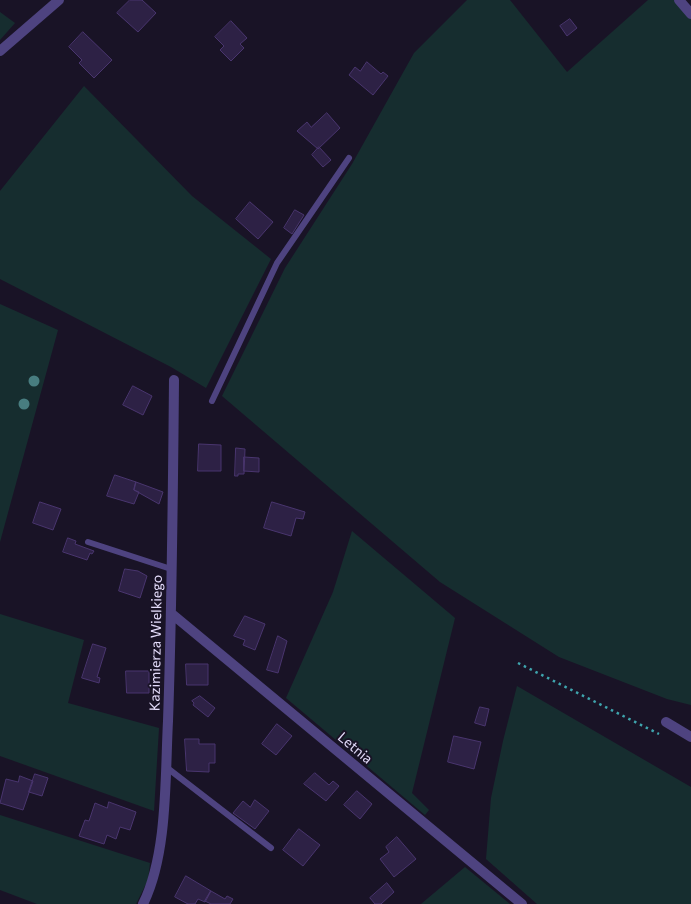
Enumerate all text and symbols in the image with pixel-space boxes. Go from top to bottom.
street label: Kazimierza Wielkiego [146,575,166,711]
street label: Letnia [334,729,376,767]

